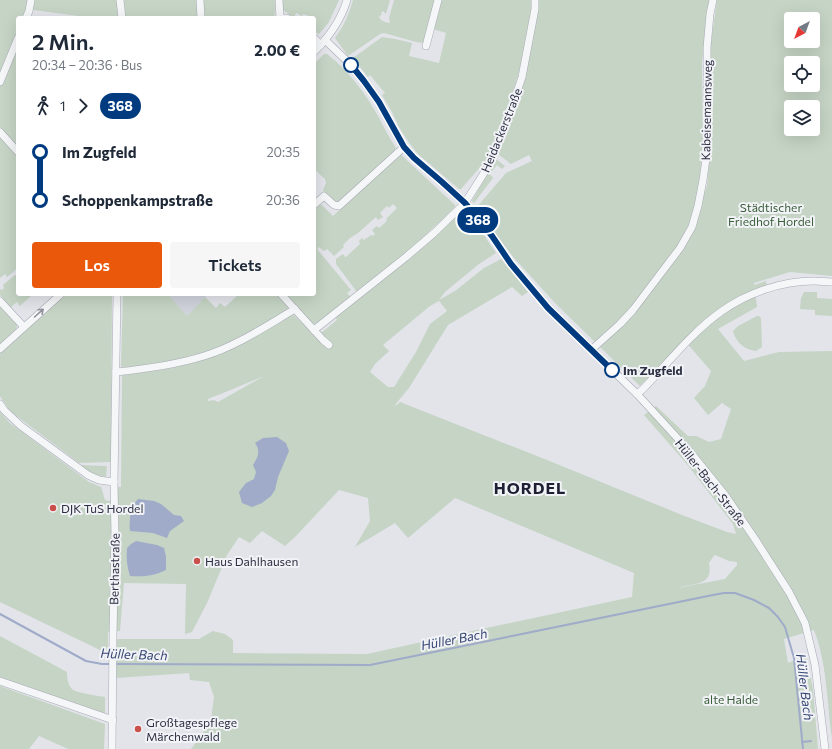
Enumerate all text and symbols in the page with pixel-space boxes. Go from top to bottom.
north arrow [784,12,820,48]
map controls [784,12,820,136]
text: 2 Min. [32,28,94,55]
text: 2.00 € [254,41,300,59]
button: locate [784,56,820,92]
text: 20:34 – 20:36 · Bus [32,57,142,73]
unlabelled marker [343,57,359,73]
street label: Kabeisemannsweg [698,59,714,160]
street label: Heidackerstraße [478,86,524,174]
icon: walk [32,95,54,117]
icon: forward [72,95,94,117]
text: 368 [108,97,133,114]
text: 1 [60,98,66,114]
button: layers [784,100,820,136]
text: Im Zugfeld [62,143,136,161]
text: 20:35 [266,144,300,160]
text: Schoppenkampstraße [62,191,213,209]
text: 20:36 [266,192,300,208]
park label: Städtischer Friedhof Hordel [728,200,814,228]
line badge: 368 [455,207,501,233]
text: 368 [465,211,491,228]
button: Los [32,242,162,288]
button: Tickets [170,242,300,288]
one-way arrow [34,309,44,318]
marker: Im Zugfeld [604,362,620,378]
place label: Im Zugfeld [623,363,683,377]
street label: Hüller-Bach-Straße [673,436,749,528]
district label: HORDEL [494,478,566,497]
place label: DJK TuS Hordel [61,501,143,516]
marker: DJK TuS Hordel [48,503,58,513]
street label: Berthastraße [106,533,122,605]
place label: Haus Dahlhausen [205,554,298,568]
marker: Haus Dahlhausen [192,556,202,566]
water label: Hüller Bach [419,625,489,653]
water label: Hüller Bach [100,645,168,663]
water label: Hüller Bach [793,653,817,721]
park label: alte Halde [704,692,758,706]
place label: Großtagespflege Märchenwald [146,715,237,743]
marker: Großtagespflege Märchenwald [133,724,143,734]

